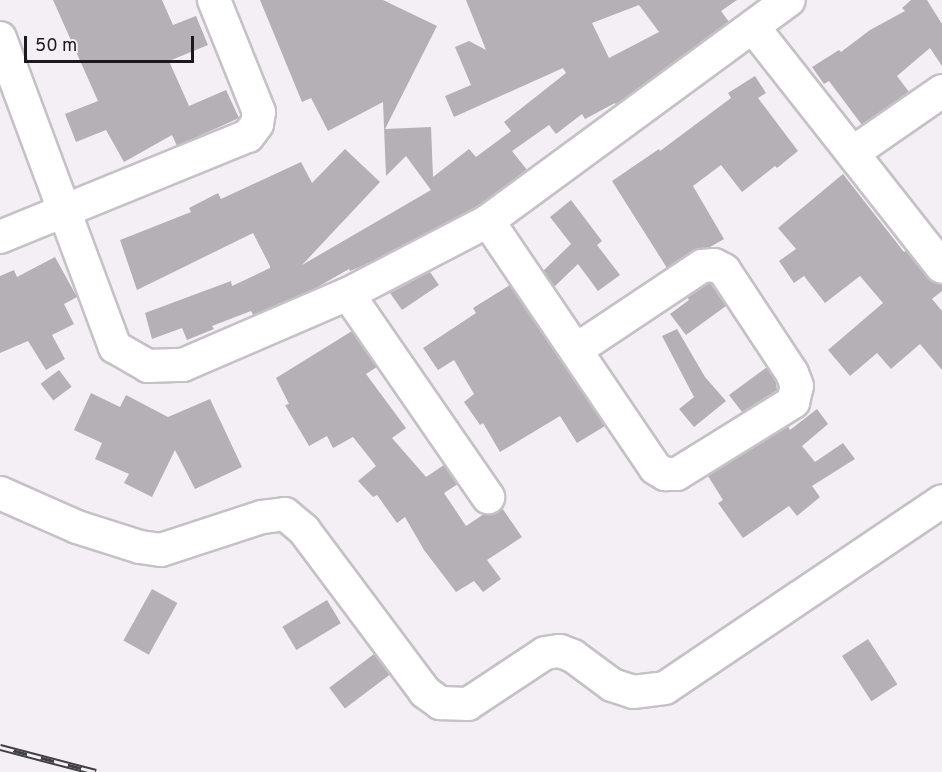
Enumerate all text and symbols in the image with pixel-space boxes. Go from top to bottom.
scale bar [27,24,196,62]
text: 50 m [35,35,77,58]

